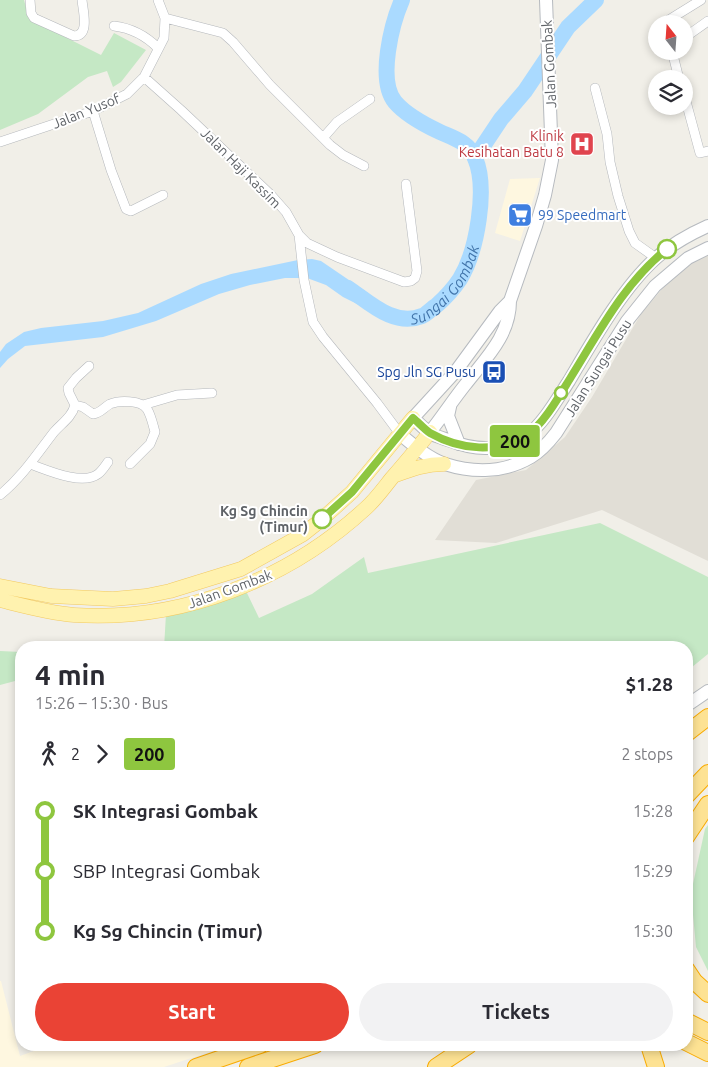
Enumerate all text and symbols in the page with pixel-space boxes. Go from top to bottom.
north arrow [648,15,692,60]
map controls [648,15,693,115]
street label: Jalan Gombak [539,20,559,108]
button: layers [648,70,693,115]
street label: Jalan Yusof [50,90,123,132]
street label: Jalan Haji Kassim [198,125,284,211]
place label: Klinik Kesihatan Batu 8 [459,128,564,160]
hospital icon: Klinik Kesihatan Batu 8 [569,131,595,157]
supermarket icon: 99 Speedmart [507,202,533,228]
place label: 99 Speedmart [538,207,627,223]
unlabelled marker [657,239,677,259]
water label: Sungai Gombak [408,242,482,327]
street label: Jalan Sungai Pusu [562,316,634,420]
bus stop icon: Spg Jln SG Pusu [481,359,507,385]
place label: Spg Jln SG Pusu [377,364,476,380]
unlabelled marker [554,386,568,400]
line badge: 200 [486,425,544,457]
text: 200 [500,431,530,451]
place label: Kg Sg Chincin (Timur) [220,503,308,535]
marker: Kg Sg Chincin (Timur) [312,509,332,529]
street label: Jalan Gombak [186,566,274,612]
text: 4 min [35,659,106,690]
text: $1.28 [625,673,673,695]
text: 15:26 – 15:30 · Bus [35,694,168,712]
icon: walk [35,740,63,768]
icon: forward [88,740,116,768]
text: 200 [134,744,165,764]
text: 2 [71,745,80,763]
text: 2 stops [621,745,673,763]
text: SK Integrasi Gombak [73,800,258,822]
text: 15:28 [633,802,673,820]
text: SBP Integrasi Gombak [73,860,260,882]
text: 15:29 [633,862,673,880]
text: Kg Sg Chincin (Timur) [73,920,263,942]
text: 15:30 [633,922,673,940]
button: Start [35,983,349,1041]
button: Tickets [359,983,673,1041]

